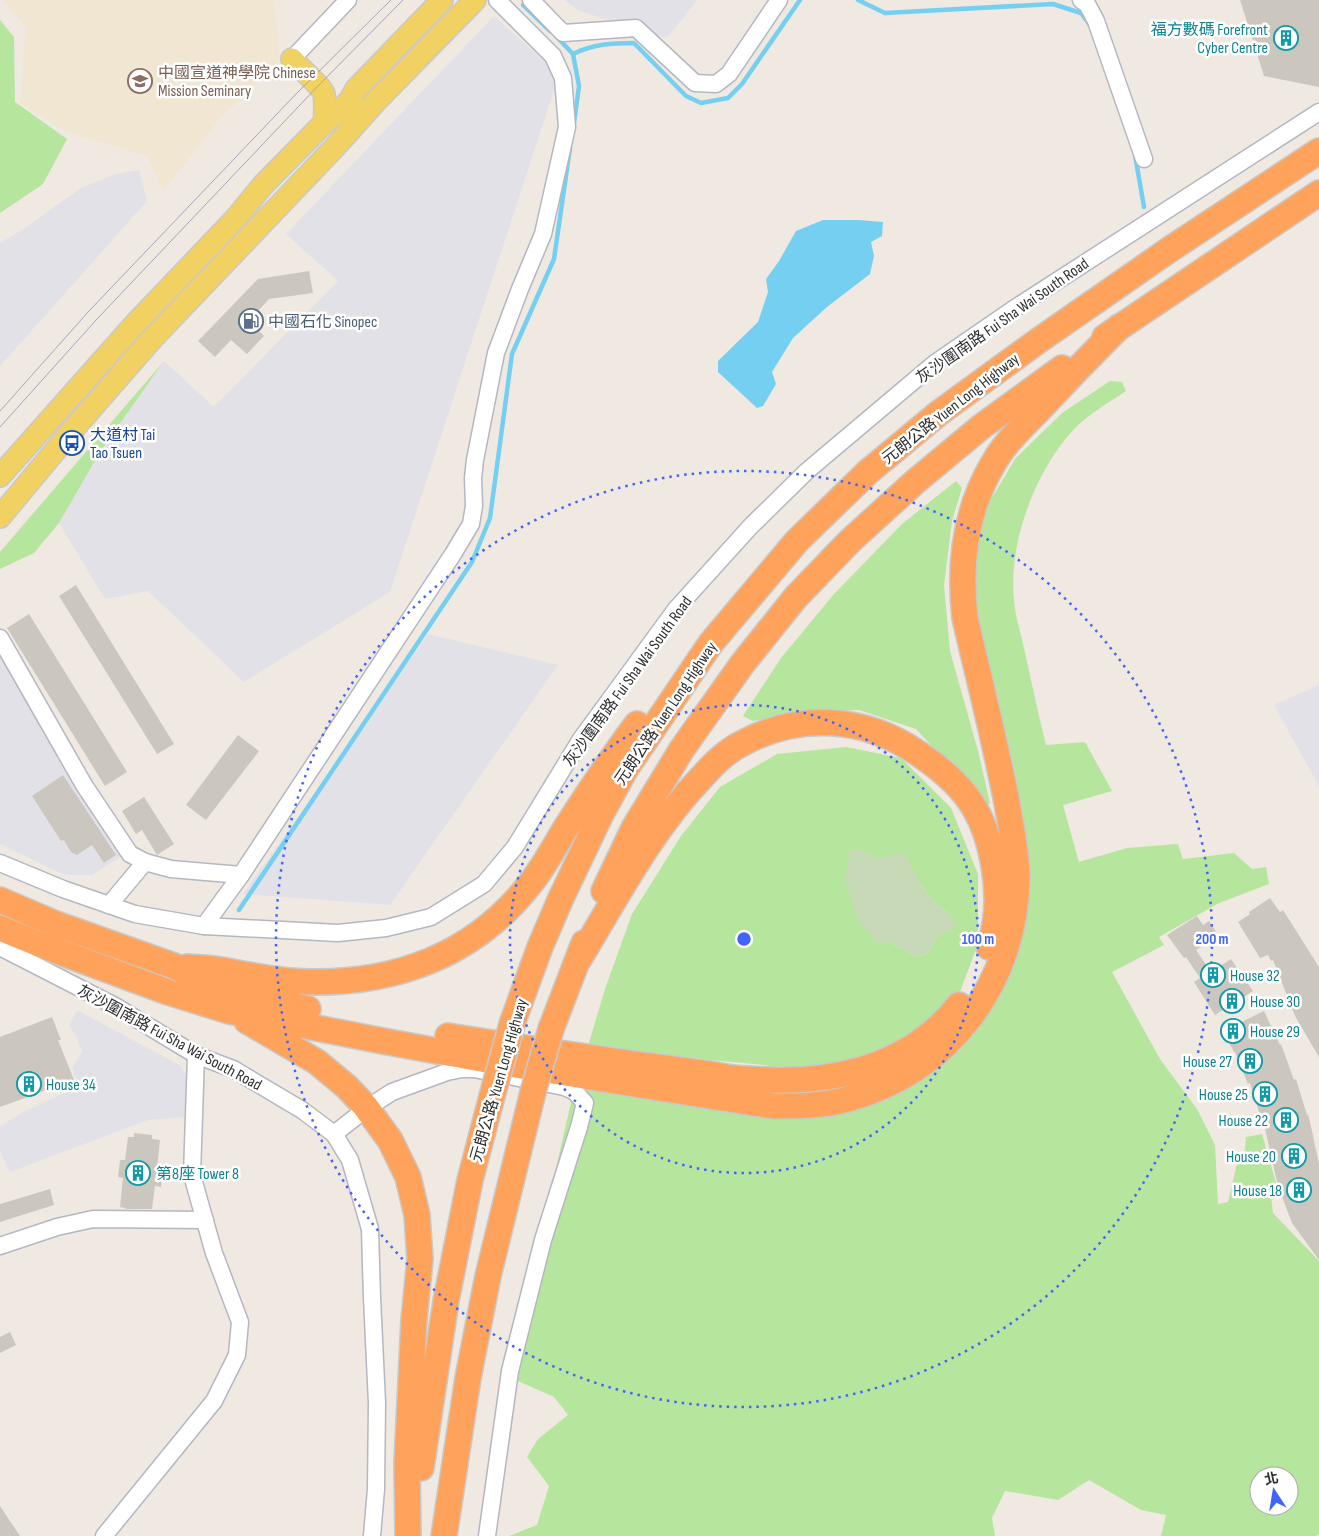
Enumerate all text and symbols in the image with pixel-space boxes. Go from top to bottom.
place label: 福方數碼 Forefront Cyber Centre [1151,21,1268,58]
building icon: 福方數碼 Forefront Cyber Centre [1273,25,1299,51]
place label: 中國宣道神學院 Chinese Mission Seminary [158,64,316,101]
school or university icon: 中國宣道神學院 Chinese Mission Seminary [127,68,153,94]
street label: 灰沙圍南路 Fui Sha Wai South Road [913,254,1093,388]
fuel station icon: 中國石化 Sinopec [238,308,264,334]
place label: 中國石化 Sinopec [268,313,377,332]
street label: 元朗公路 Yuen Long Highway [879,350,1023,469]
place label: 大道村 Tai Tao Tsuen [90,426,155,463]
bus stop icon: 大道村 Tai Tao Tsuen [59,430,85,456]
street label: 灰沙圍南路 Fui Sha Wai South Road [560,593,696,771]
street label: 元朗公路 Yuen Long Highway [611,639,721,789]
centre of rings [735,930,753,948]
text: 100 m [962,930,994,949]
text: 200 m [1195,930,1229,949]
building icon: House 32 [1200,962,1226,988]
place label: House 32 [1230,967,1280,986]
street label: 灰沙圍南路 Fui Sha Wai South Road [74,982,265,1095]
building icon: House 30 [1219,988,1245,1014]
place label: House 30 [1250,993,1300,1012]
street label: 元朗公路 Yuen Long Highway [467,997,532,1164]
building icon: House 29 [1220,1018,1246,1044]
place label: House 29 [1250,1023,1300,1042]
building icon: House 27 [1237,1048,1263,1074]
place label: House 27 [1183,1053,1233,1072]
building icon: House 34 [16,1071,42,1097]
place label: House 34 [46,1076,96,1095]
building icon: House 25 [1252,1081,1278,1107]
place label: House 25 [1199,1086,1248,1105]
building icon: House 22 [1273,1107,1299,1133]
place label: House 22 [1219,1112,1268,1131]
building icon: House 20 [1281,1143,1307,1169]
place label: House 20 [1226,1148,1276,1167]
building icon: 第8座 Tower 8 [125,1160,151,1186]
place label: 第8座 Tower 8 [156,1165,239,1184]
building icon: House 18 [1286,1177,1312,1203]
place label: House 18 [1233,1182,1282,1201]
north arrow [1249,1466,1299,1516]
text: 北 [1263,1469,1280,1489]

